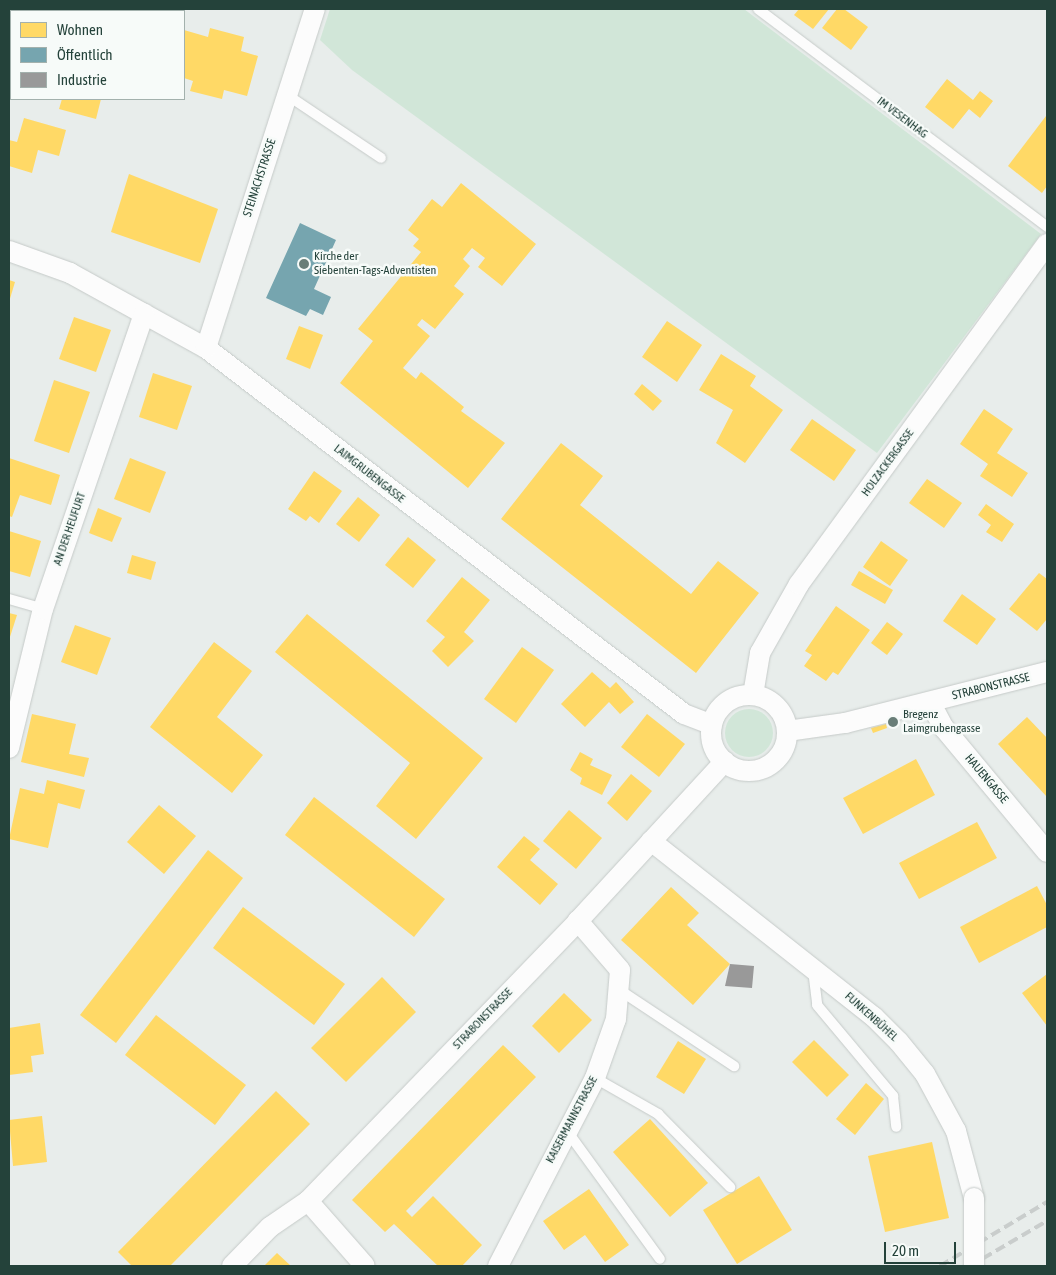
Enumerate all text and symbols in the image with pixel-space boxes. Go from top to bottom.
legend [10,10,185,100]
text: Wohnen [57,21,103,38]
text: Öffentlich [57,46,113,63]
text: Industrie [57,71,107,88]
street label: IM VESENHAG [874,94,930,142]
street label: STEINACHSTRASSE [241,137,279,219]
place label: Kirche der Siebenten-Tags-Adventisten [314,250,436,278]
marker: Kirche der Siebenten-Tags-Adventisten [298,258,310,270]
street label: HOLZACKERGASSE [859,427,917,499]
street label: LAIMGRUBENGASSE [331,442,407,506]
street label: AN DER HEUFURT [51,491,89,567]
street label: STRABONSTRASSE [951,670,1031,704]
place label: Bregenz Laimgrubengasse [903,708,980,736]
marker: Bregenz Laimgrubengasse [887,716,899,728]
street label: HAUENGASSE [961,752,1011,806]
street label: STRABONSTRASSE [450,985,516,1053]
street label: FUNKENBÜHEL [841,989,901,1045]
street label: KAISERMANNSTRASSE [543,1074,601,1166]
scale bar [886,1232,958,1264]
text: 20 m [892,1242,919,1259]

